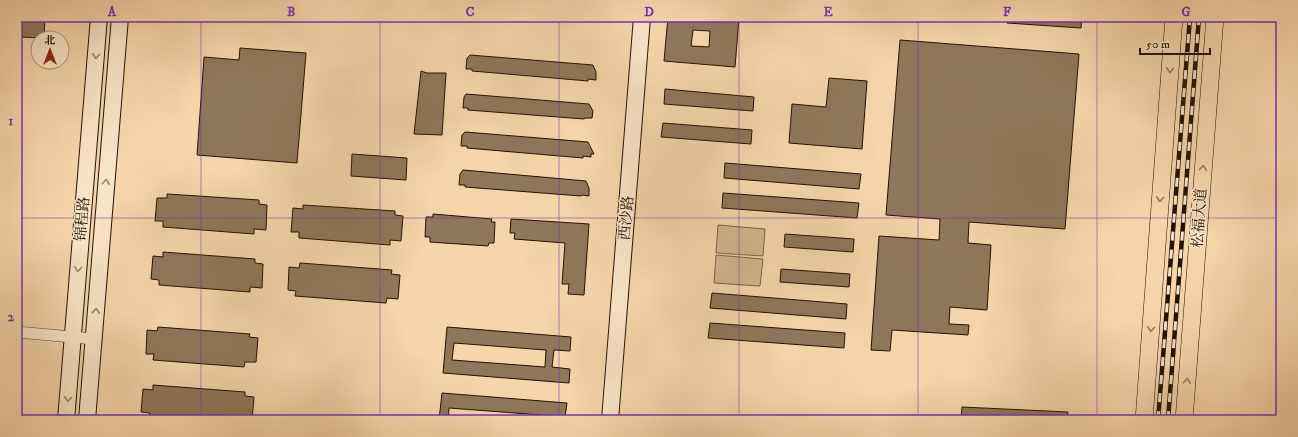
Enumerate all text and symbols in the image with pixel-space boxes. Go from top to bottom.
text: A [107,4,117,20]
text: B [287,4,295,20]
text: C [466,4,475,20]
text: D [644,4,654,20]
text: E [823,4,833,20]
text: F [1003,4,1012,20]
text: G [1181,4,1191,20]
north arrow [30,30,70,70]
scale bar [1140,30,1210,56]
text: 北 [45,34,56,48]
text: 50 m [1146,37,1170,52]
one-way arrow [91,53,100,59]
one-way arrow [1166,67,1175,73]
text: 1 [9,113,14,129]
one-way arrow [1199,165,1208,171]
one-way arrow [102,179,111,185]
street label: 松福大道 [1188,187,1211,249]
street label: 西沙路 [615,195,638,241]
street label: 锦程路 [71,196,94,242]
one-way arrow [1156,196,1165,202]
one-way arrow [74,266,83,272]
one-way arrow [91,308,100,314]
text: 2 [8,309,15,325]
one-way arrow [1146,326,1155,332]
one-way arrow [1182,378,1191,384]
one-way arrow [63,396,72,402]

